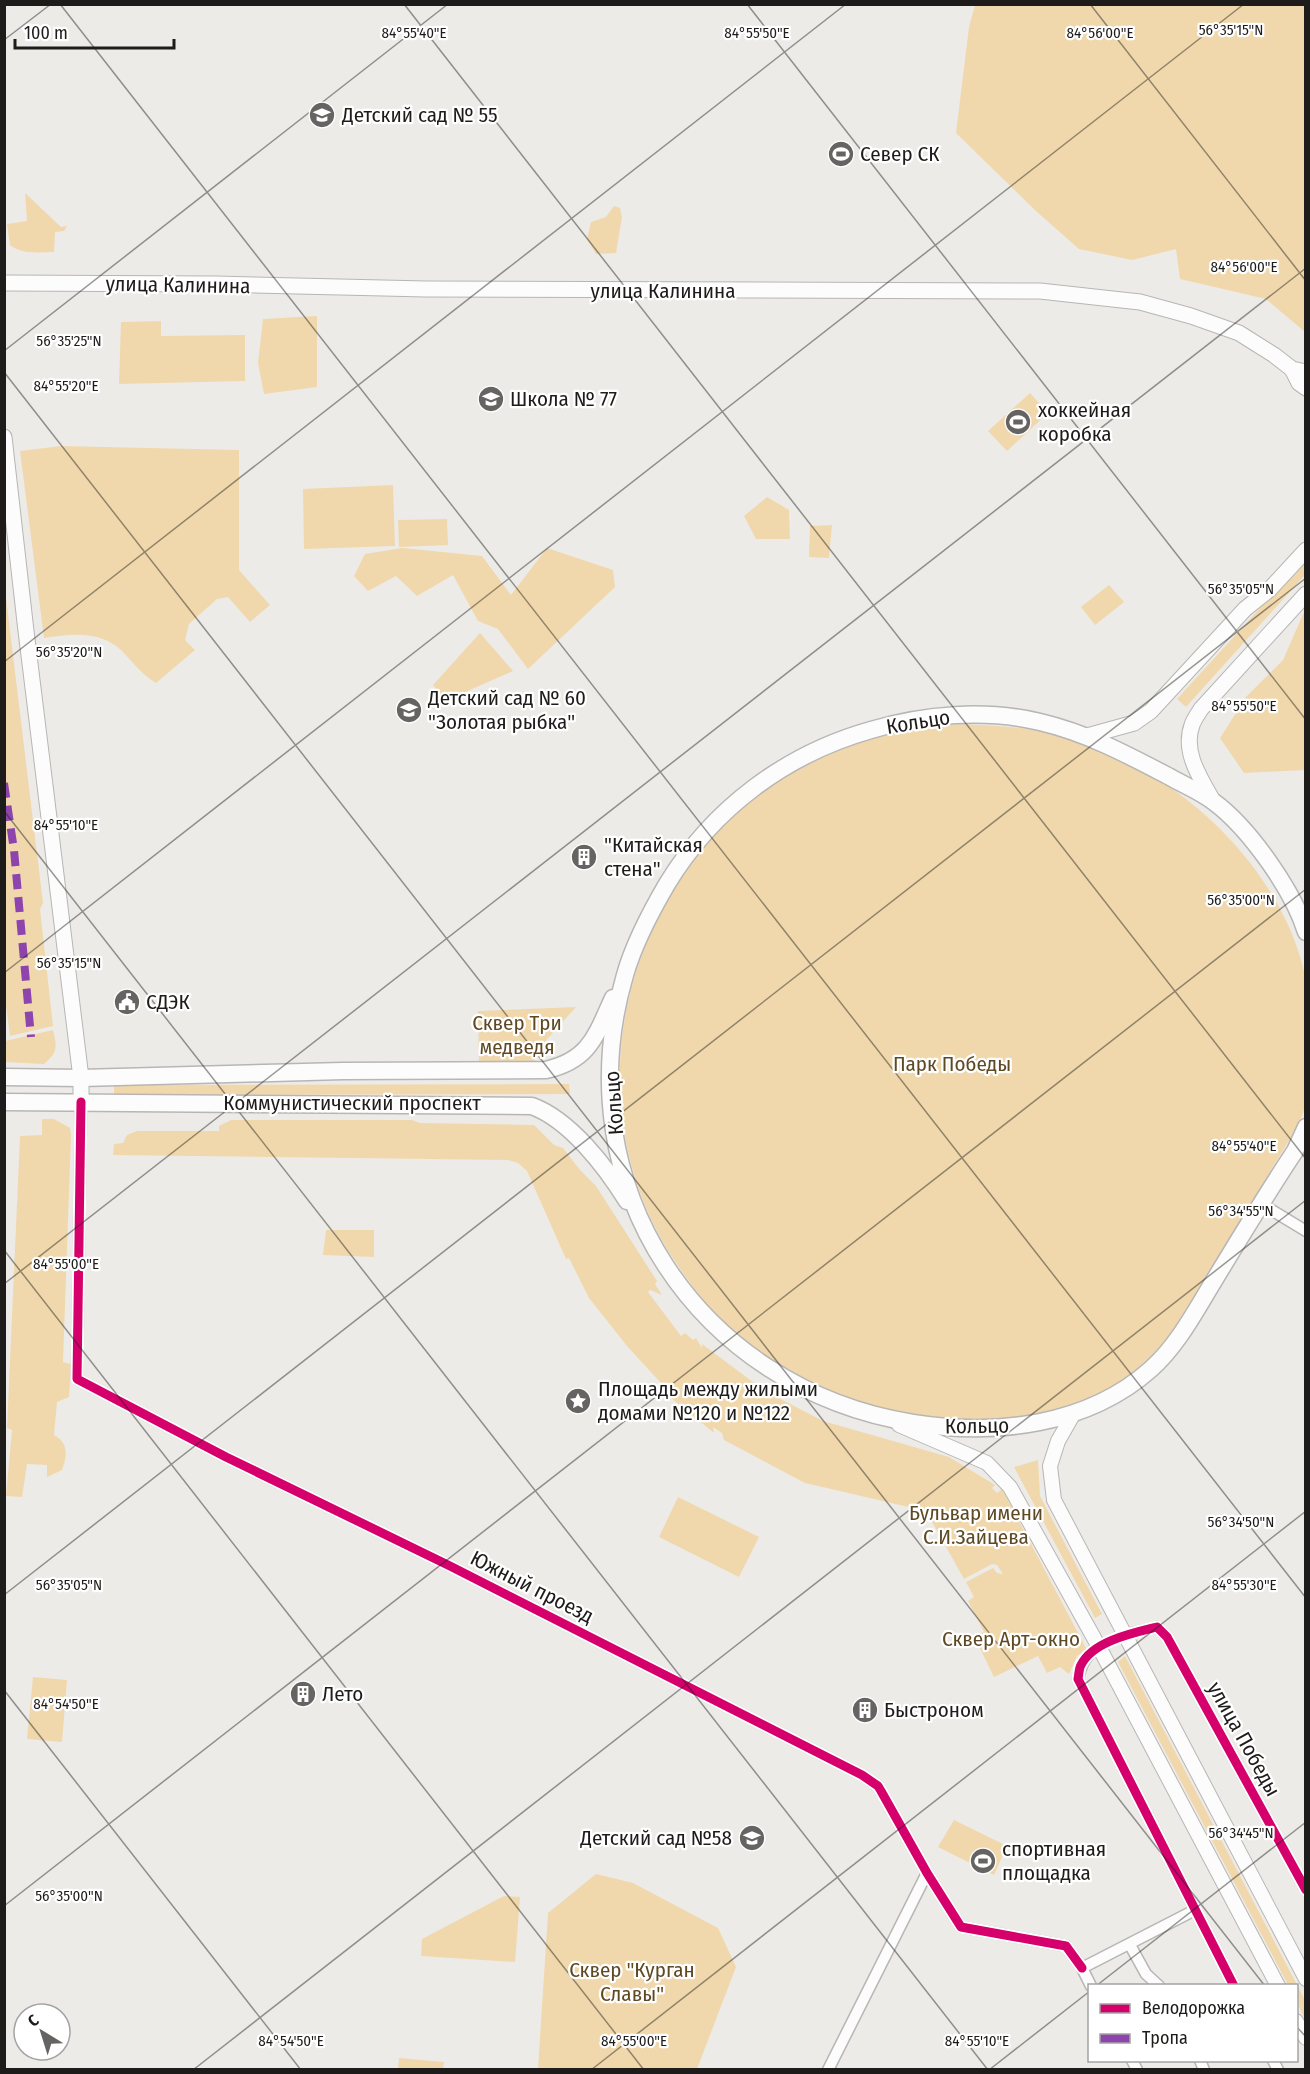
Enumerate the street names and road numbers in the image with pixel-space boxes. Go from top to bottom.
street label: улица Калинина [105,271,251,299]
street label: улица Калинина [591,278,735,304]
street label: Кольцо [884,704,952,740]
street label: Кольцо [599,1070,629,1136]
street label: Коммунистический проспект [223,1090,481,1116]
street label: Кольцо [945,1412,1009,1440]
street label: Южный проезд [466,1545,598,1629]
street label: улица Победы [1202,1677,1286,1801]

